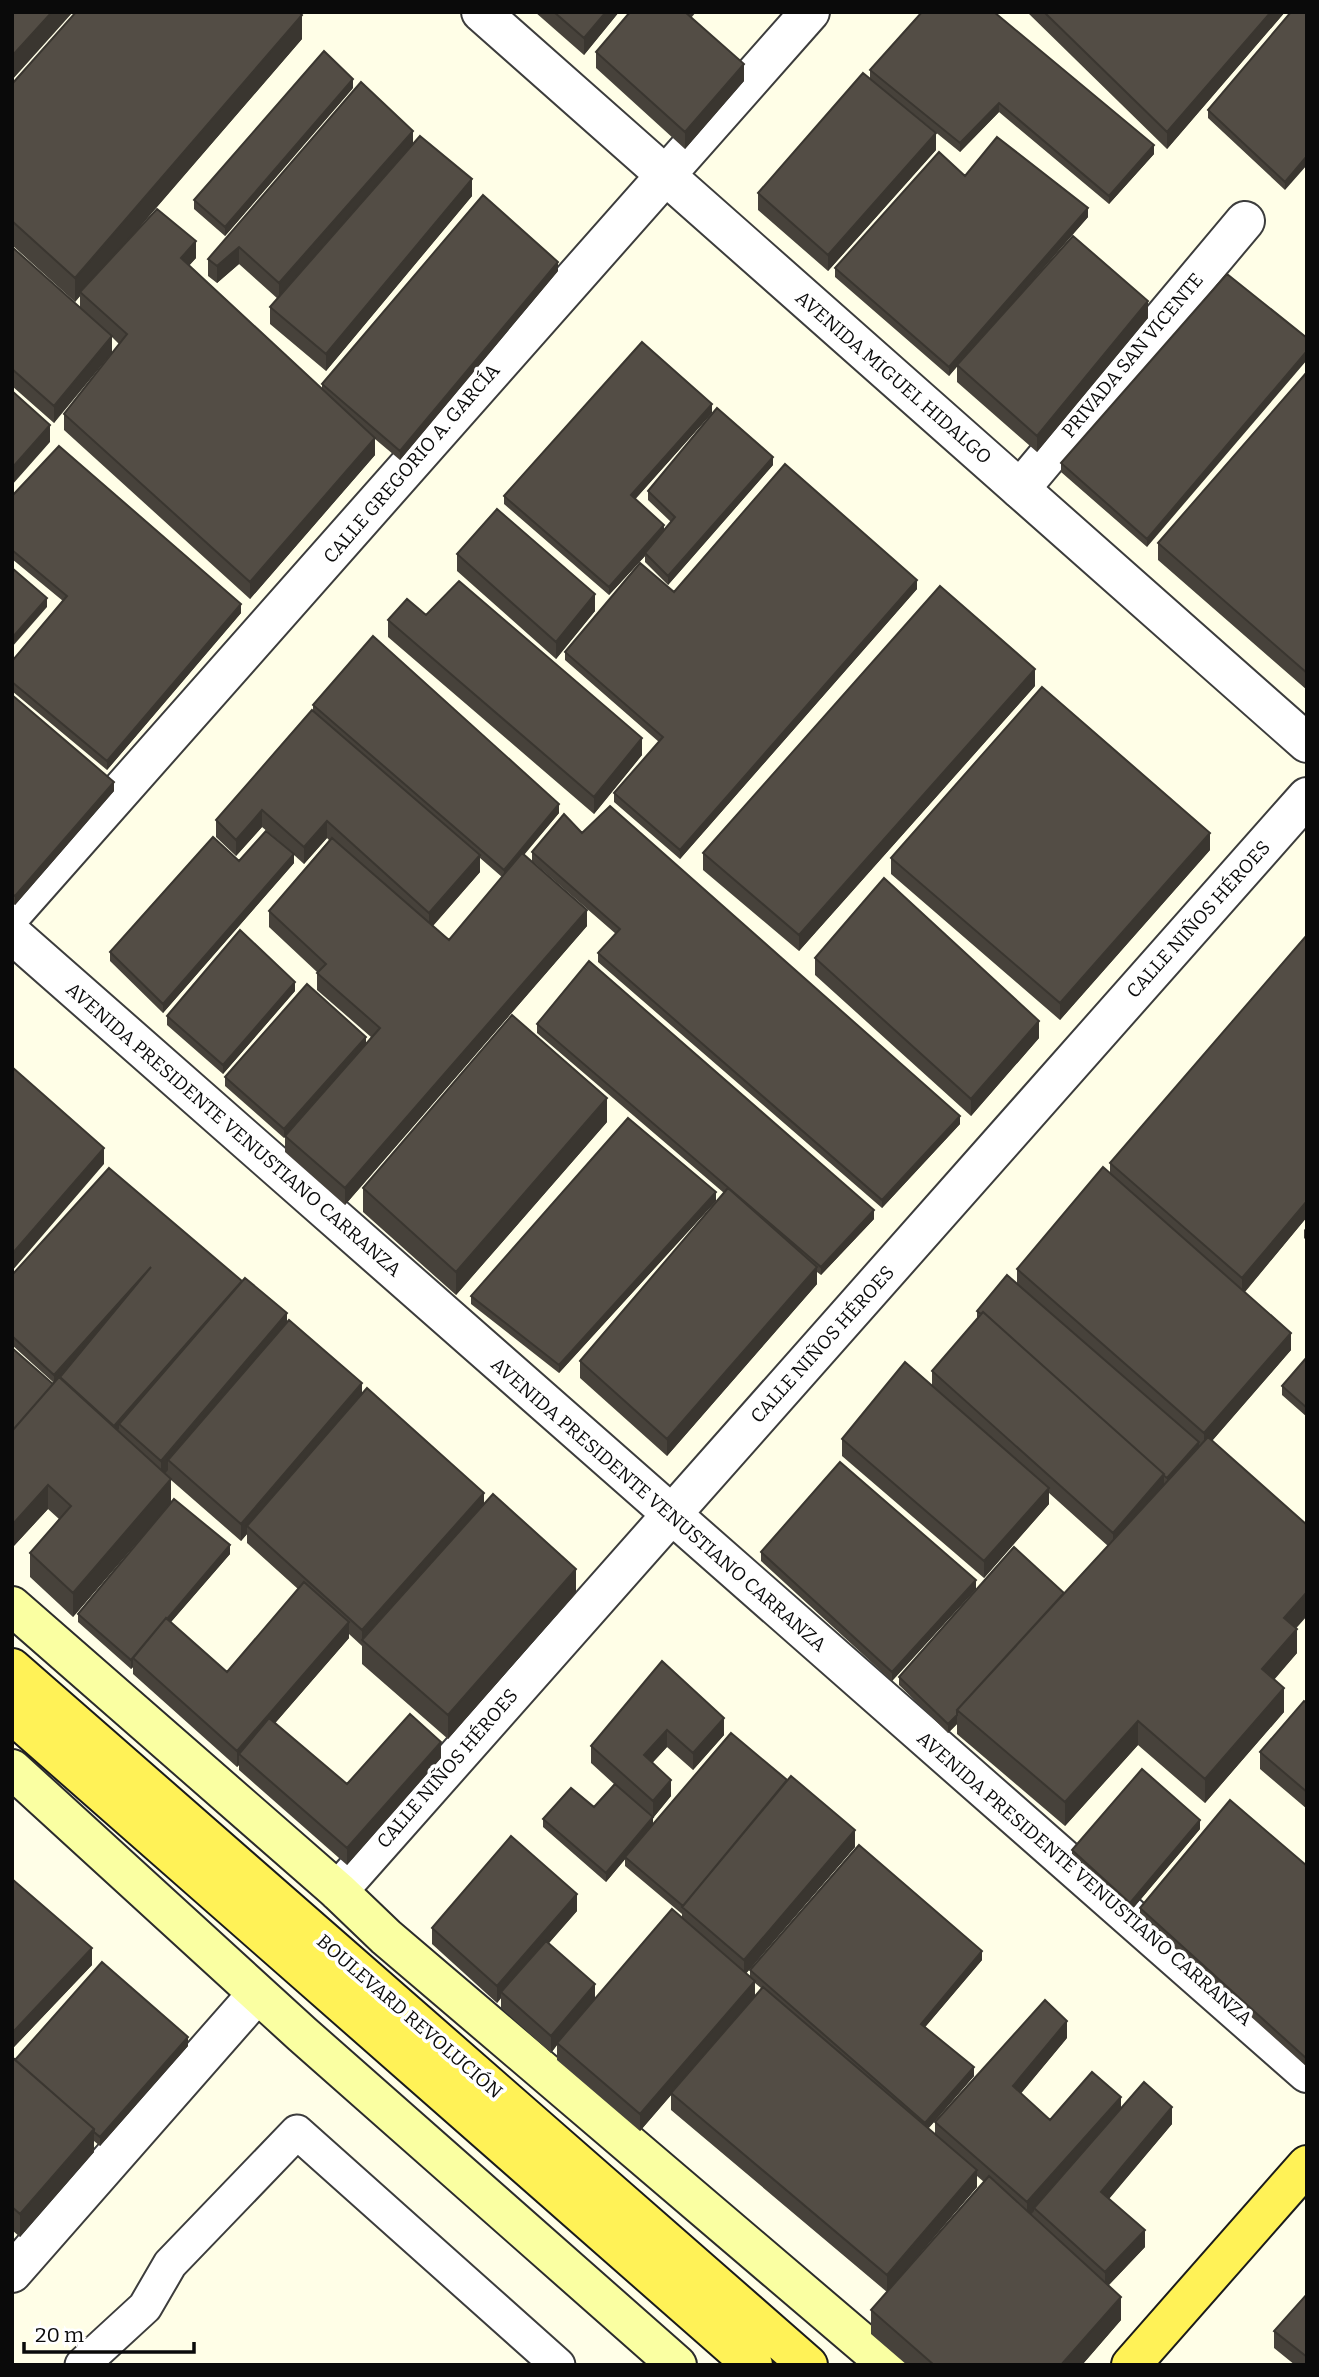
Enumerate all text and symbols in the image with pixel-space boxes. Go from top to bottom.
street label: PRIVADA SAN VICENTE [1057,269,1208,442]
street label: AVENIDA MIGUEL HIDALGO [791,286,996,469]
street label: CALLE GREGORIO A. GARCÍA [319,359,505,568]
street label: CALLE NIÑOS HÉROES [1122,836,1275,1003]
street label: AVENIDA PRESIDENTE VENUSTIANO CARRANZA [61,978,406,1282]
street label: CALLE NIÑOS HÉROES [746,1261,899,1428]
street label: AVENIDA PRESIDENTE VENUSTIANO CARRANZA [486,1353,831,1657]
street label: CALLE NIÑOS HÉROES [372,1684,523,1853]
street label: AVENIDA PRESIDENTE VENUSTIANO CARRANZA [912,1727,1257,2031]
street label: BOULEVARD REVOLUCIÓN [312,1930,507,2103]
scale bar [24,2310,194,2354]
text: 20 m [35,2322,84,2348]

